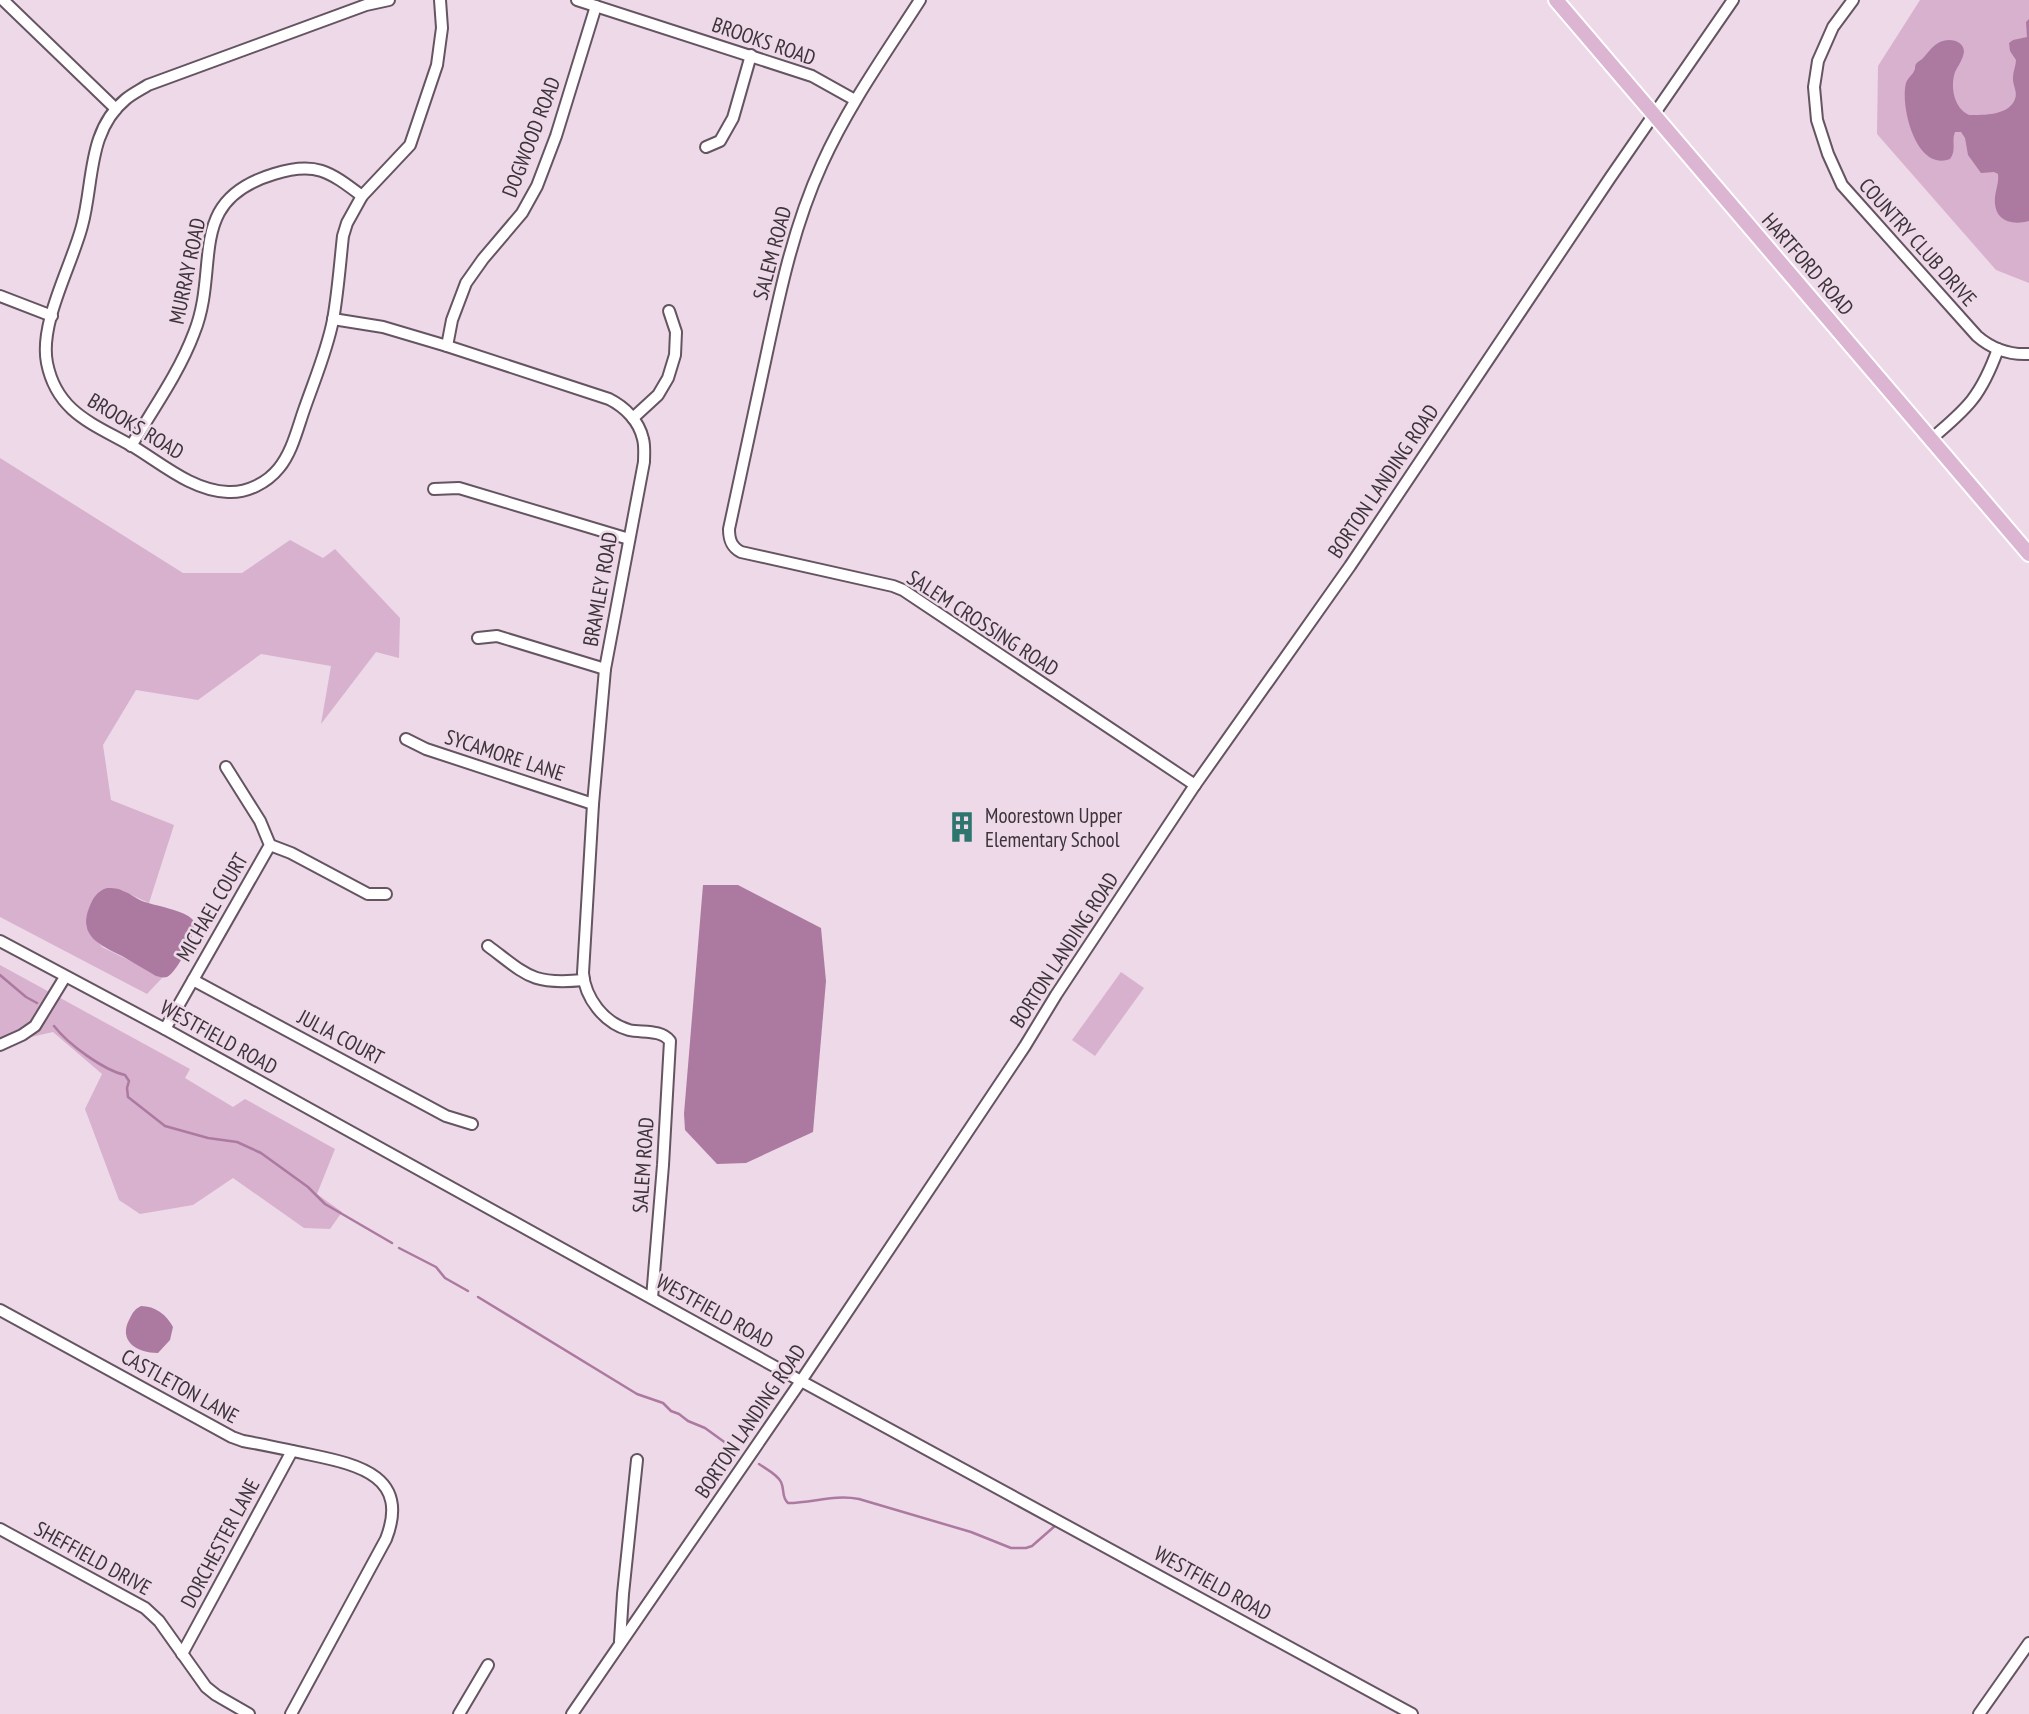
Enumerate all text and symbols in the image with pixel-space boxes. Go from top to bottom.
street label: BROOKS ROAD [709,11,819,71]
street label: DOGWOOD ROAD [496,73,566,201]
street label: COUNTRY CLUB DRIVE [1853,172,1983,312]
street label: SALEM ROAD [747,203,797,303]
street label: HARTFORD ROAD [1756,207,1860,321]
street label: MURRAY ROAD [163,215,211,327]
street label: BROOKS ROAD [83,387,189,465]
street label: BORTON LANDING ROAD [1321,399,1445,563]
street label: BRAMLEY ROAD [577,530,623,648]
street label: SALEM CROSSING ROAD [902,564,1064,682]
street label: SYCAMORE LANE [442,723,568,787]
place label: Moorestown Upper Elementary School [985,802,1122,853]
building icon: Moorestown Upper Elementary School [945,810,979,844]
street label: MICHAEL COURT [170,847,254,966]
street label: BORTON LANDING ROAD [1004,867,1124,1033]
street label: WESTFIELD ROAD [156,994,282,1080]
street label: JULIA COURT [293,1003,389,1071]
street label: SALEM ROAD [626,1116,660,1214]
street label: WESTFIELD ROAD [652,1268,778,1354]
street label: BORTON LANDING ROAD [688,1339,812,1503]
street label: CASTLETON LANE [117,1343,243,1429]
street label: DORCHESTER LANE [175,1474,265,1612]
street label: SHEFFIELD DRIVE [30,1515,156,1601]
street label: WESTFIELD ROAD [1150,1540,1276,1626]

